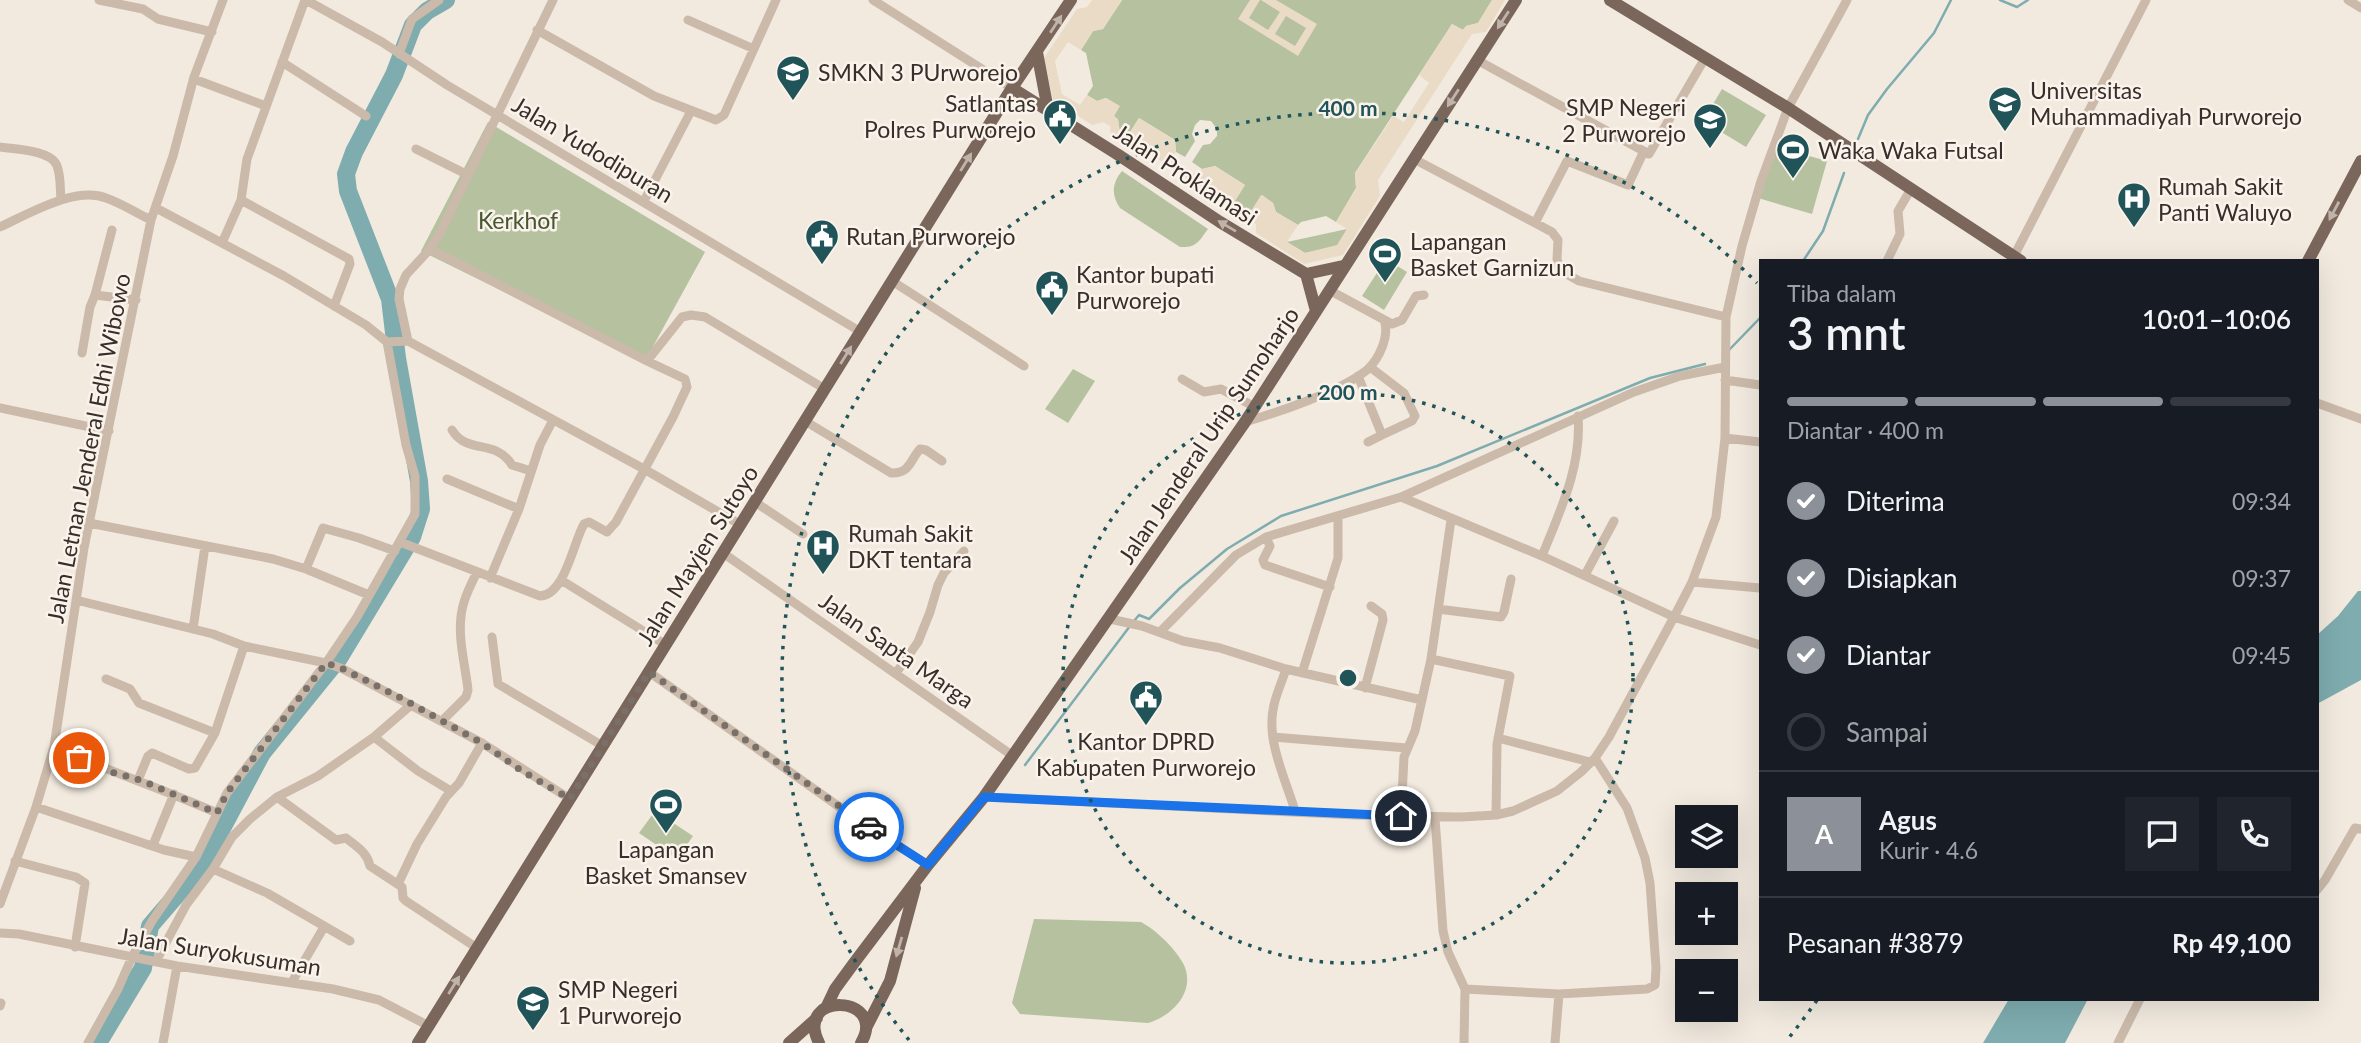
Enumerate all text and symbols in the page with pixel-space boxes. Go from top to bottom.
one-way arrow [1496,11,1510,29]
one-way arrow [1049,14,1062,34]
school or university icon: SMKN 3 PUrworejo [774,53,812,102]
place label: SMKN 3 PUrworejo [818,58,1018,86]
place label: Universitas Muhammadiyah Purworejo [2030,76,2302,130]
school or university icon: Universitas Muhammadiyah Purworejo [1986,84,2024,133]
one-way arrow [1447,88,1460,107]
place label: Satlantas Polres Purworejo [864,89,1036,143]
street label: Jalan Yudodipuran [507,90,679,208]
place label: SMP Negeri 2 Purworejo [1562,93,1686,147]
text: 400 m [1318,95,1378,120]
public building icon: Satlantas Polres Purworejo [1041,97,1079,146]
school or university icon: SMP Negeri 2 Purworejo [1691,101,1729,150]
street label: Jalan Proklamasi [1109,117,1263,231]
sports icon: Waka Waka Futsal [1774,131,1812,180]
place label: Waka Waka Futsal [1818,136,2004,164]
one-way arrow [960,152,973,172]
place label: Rumah Sakit Panti Waluyo [2158,172,2292,226]
hospital icon: Rumah Sakit Panti Waluyo [2115,180,2153,229]
one-way arrow [2329,201,2340,221]
park label: Kerkhof [478,206,558,234]
public building icon: Rutan Purworejo [803,217,841,266]
one-way arrow [1217,220,1236,233]
place label: Rutan Purworejo [846,222,1016,250]
place label: Lapangan Basket Garnizun [1410,227,1574,281]
sports icon: Lapangan Basket Garnizun [1366,235,1404,284]
place label: Kantor bupati Purworejo [1076,260,1214,314]
public building icon: Kantor bupati Purworejo [1033,268,1071,317]
street label: Jalan Letnan Jenderal Edhi Wibowo [40,271,136,625]
text: Tiba dalam [1787,279,1896,307]
street label: Jalan Jenderal Urip Sumoharjo [1112,301,1304,569]
text: 10:01–10:06 [2142,303,2291,335]
text: 3 mnt [1787,305,1906,360]
one-way arrow [840,346,853,365]
text: 200 m [1318,379,1378,404]
text: Diantar · 400 m [1787,416,1944,444]
street label: Jalan Mayjen Sutoyo [630,460,764,650]
icon: check [1787,482,1825,520]
text: Diterima [1846,485,1945,517]
text: 09:34 [2232,487,2291,515]
place label: Rumah Sakit DKT tentara [848,519,974,573]
hospital icon: Rumah Sakit DKT tentara [804,527,842,576]
icon: check [1787,559,1825,597]
text: Disiapkan [1846,562,1957,594]
text: 09:37 [2232,564,2291,592]
street label: Jalan Sapta Marga [814,586,980,714]
icon: check [1787,636,1825,674]
text: Diantar [1846,639,1931,671]
text: 09:45 [2232,641,2291,669]
centre of rings [1336,666,1360,690]
public building icon: Kantor DPRD Kabupaten Purworejo [1127,678,1165,727]
text: Sampai [1846,716,1928,748]
place label: Kantor DPRD Kabupaten Purworejo [1036,727,1256,781]
pin [49,728,109,788]
icon: bag [60,739,98,777]
sports icon: Lapangan Basket Smansev [647,786,685,835]
pin [1371,786,1431,846]
courier [834,792,904,862]
icon: home [1382,797,1420,835]
button: chat [2125,797,2199,871]
button: phone [2217,797,2291,871]
text: Agus [1879,804,1937,836]
map controls [1675,805,1738,1022]
button: layers [1675,805,1738,868]
icon: car [850,808,888,846]
text: A [1815,818,1833,850]
place label: Lapangan Basket Smansev [585,835,747,889]
text: Kurir · 4.6 [1879,836,1978,864]
button: + [1675,882,1738,945]
street label: Jalan Suryokusuman [117,921,323,981]
text: Pesanan #3879 [1787,927,1964,959]
text: Rp 49,100 [2172,927,2291,959]
one-way arrow [893,937,904,959]
button: − [1675,959,1738,1022]
one-way arrow [448,975,461,995]
place label: SMP Negeri 1 Purworejo [558,975,682,1029]
school or university icon: SMP Negeri 1 Purworejo [514,983,552,1032]

